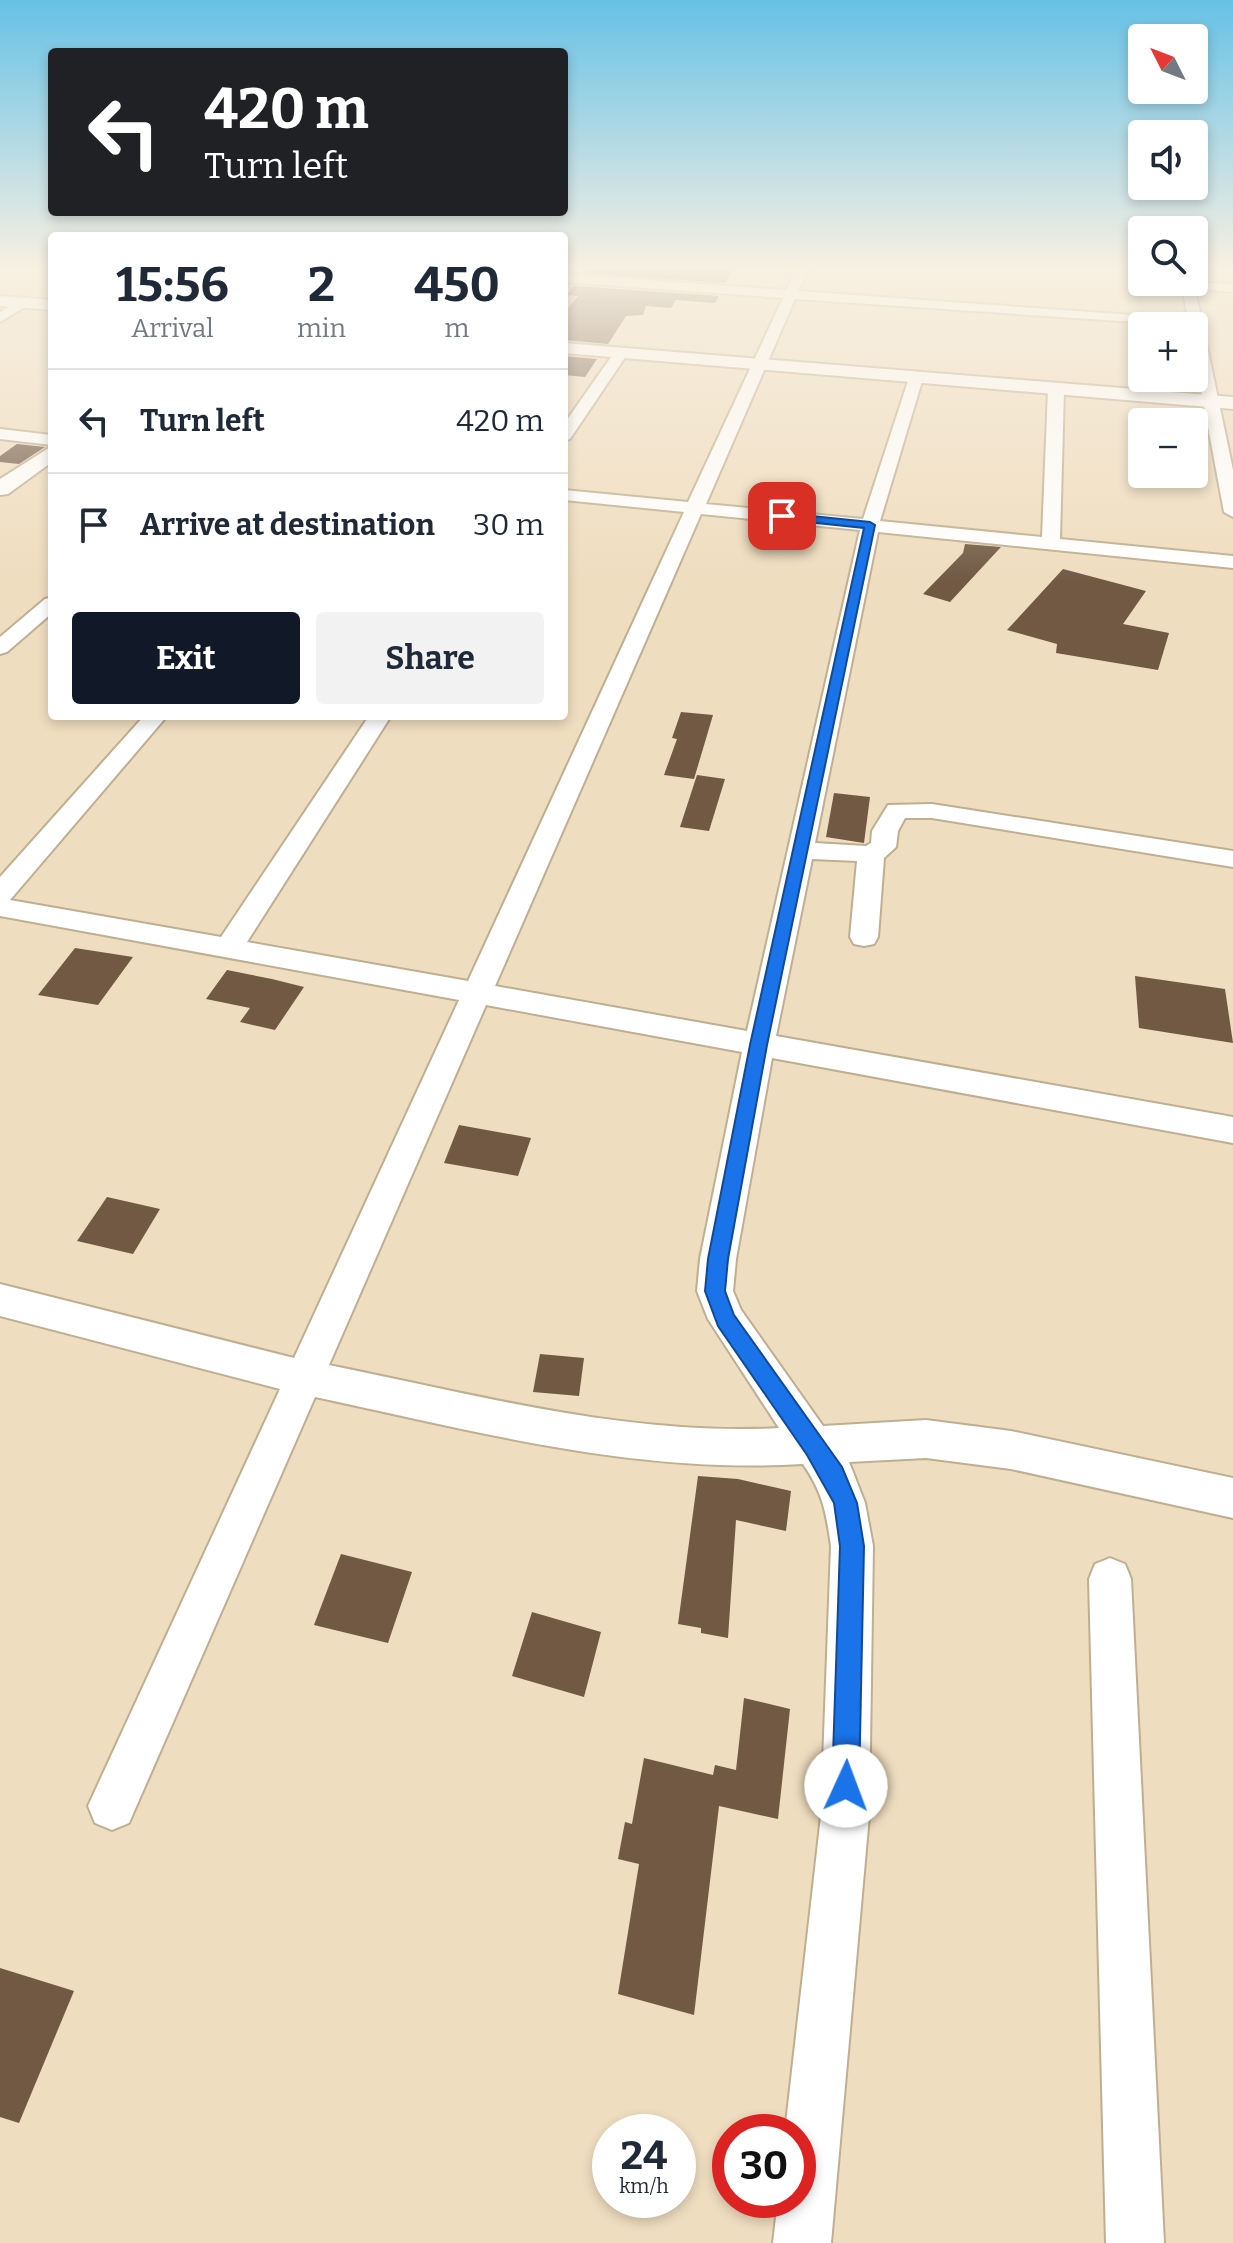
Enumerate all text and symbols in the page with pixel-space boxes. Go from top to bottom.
north arrow [1128,24,1208,104]
map controls [1128,24,1208,488]
text: 420 m [204,76,369,143]
icon: left [72,80,176,184]
button: sound [1128,120,1208,200]
text: Turn left [204,144,348,188]
button: search [1128,216,1208,296]
text: 15:56 [116,256,229,314]
text: 2 [308,256,335,314]
text: 450 [414,256,500,314]
button: + [1128,312,1208,392]
text: Arrival [131,313,214,344]
text: min [297,313,346,344]
text: m [445,313,469,344]
icon: left [72,399,116,443]
text: Turn left [140,403,265,439]
text: 420 m [456,403,544,439]
button: − [1128,408,1208,488]
pin [748,482,816,550]
icon: arrive [760,494,804,538]
icon: arrive [72,503,116,547]
text: Arrive at destination [140,507,435,543]
text: 30 m [473,507,544,543]
button: Exit [72,612,300,704]
button: Share [316,612,544,704]
position arrow [804,1744,888,1828]
speed limit sign: 30 [712,2114,816,2218]
text: 24 [621,2132,667,2180]
text: km/h [619,2174,669,2198]

